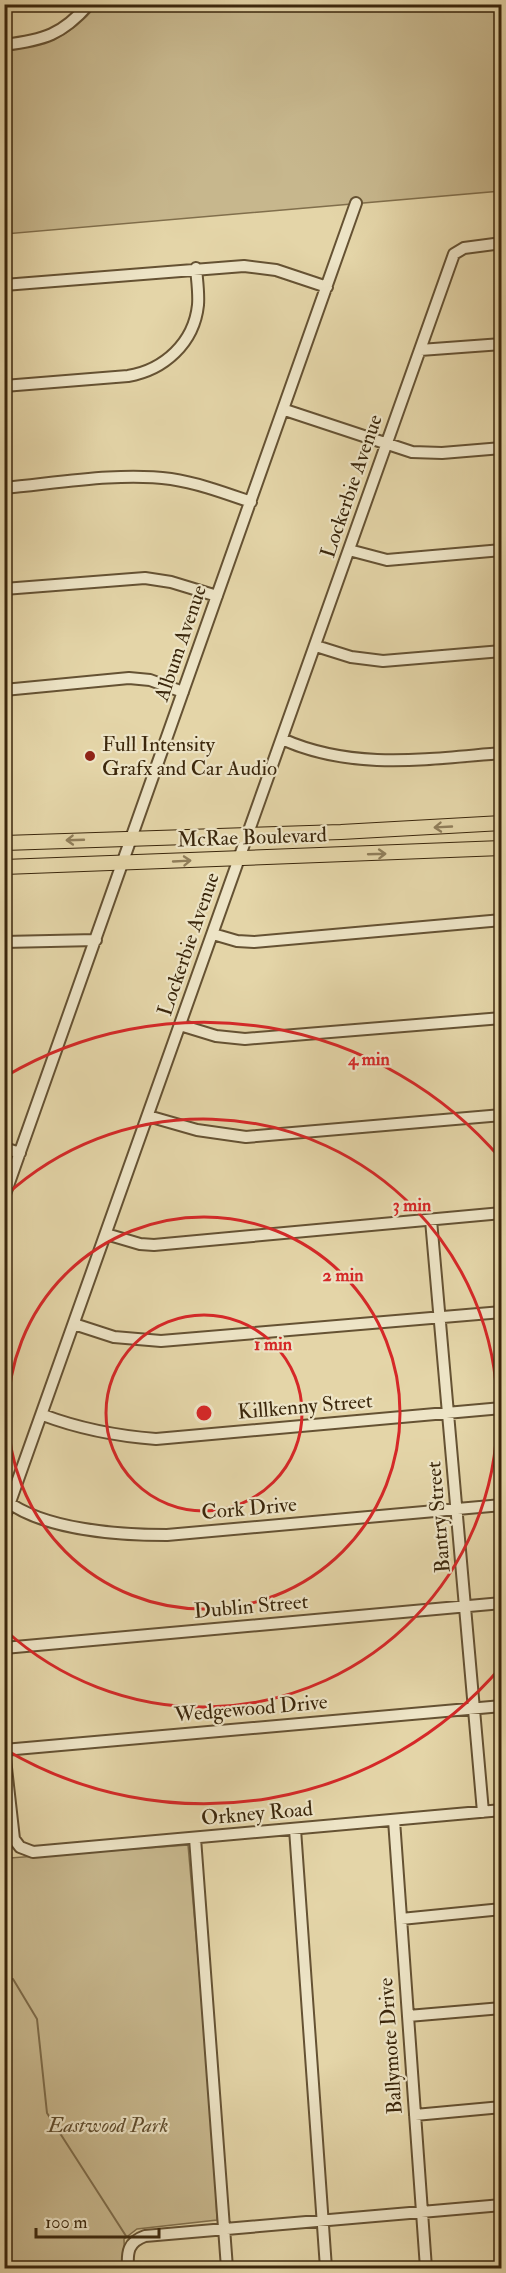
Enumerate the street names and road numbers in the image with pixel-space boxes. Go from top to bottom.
street label: Lockerbie Avenue [314,411,389,561]
street label: Album Avenue [148,581,213,706]
street label: McRae Boulevard [177,821,328,854]
street label: Lockerbie Avenue [151,869,226,1019]
street label: Killkenny Street [237,1387,374,1426]
street label: Bantry Street [420,1460,457,1574]
street label: Cork Drive [200,1491,298,1526]
street label: Dublin Street [193,1588,310,1625]
street label: Wedgewood Drive [172,1688,329,1729]
street label: Orkney Road [200,1795,315,1832]
street label: Ballymote Drive [372,1977,409,2115]

